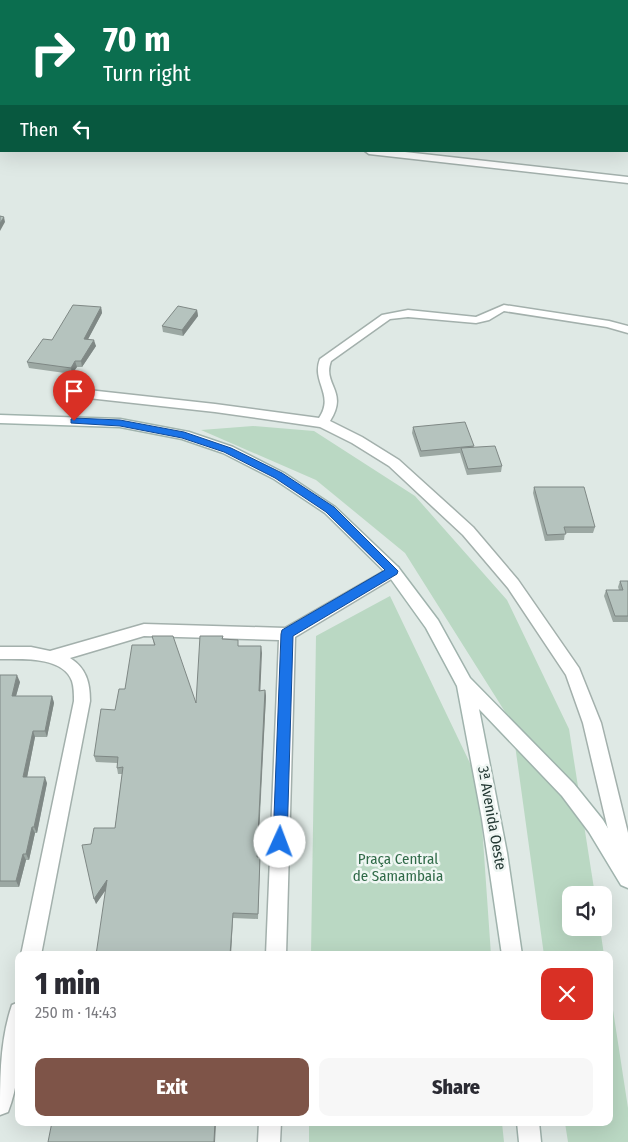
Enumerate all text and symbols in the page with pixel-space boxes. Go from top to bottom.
text: 70 m [103,18,171,60]
icon: right [20,20,85,85]
text: Turn right [103,60,191,87]
icon: left [68,115,96,143]
text: Then [20,118,58,141]
pin [53,370,95,421]
icon: arrive [60,377,88,405]
street label: 3ª Avenida Oeste [474,765,510,871]
position arrow [253,815,305,867]
park label: Praça Central de Samambaia [353,850,443,885]
map controls [562,886,612,936]
button: sound [562,886,612,936]
text: 1 min [35,966,100,1002]
button: close [541,968,593,1020]
text: 250 m · 14:43 [35,1003,117,1022]
button: Exit [35,1058,309,1116]
button: Share [319,1058,593,1116]

